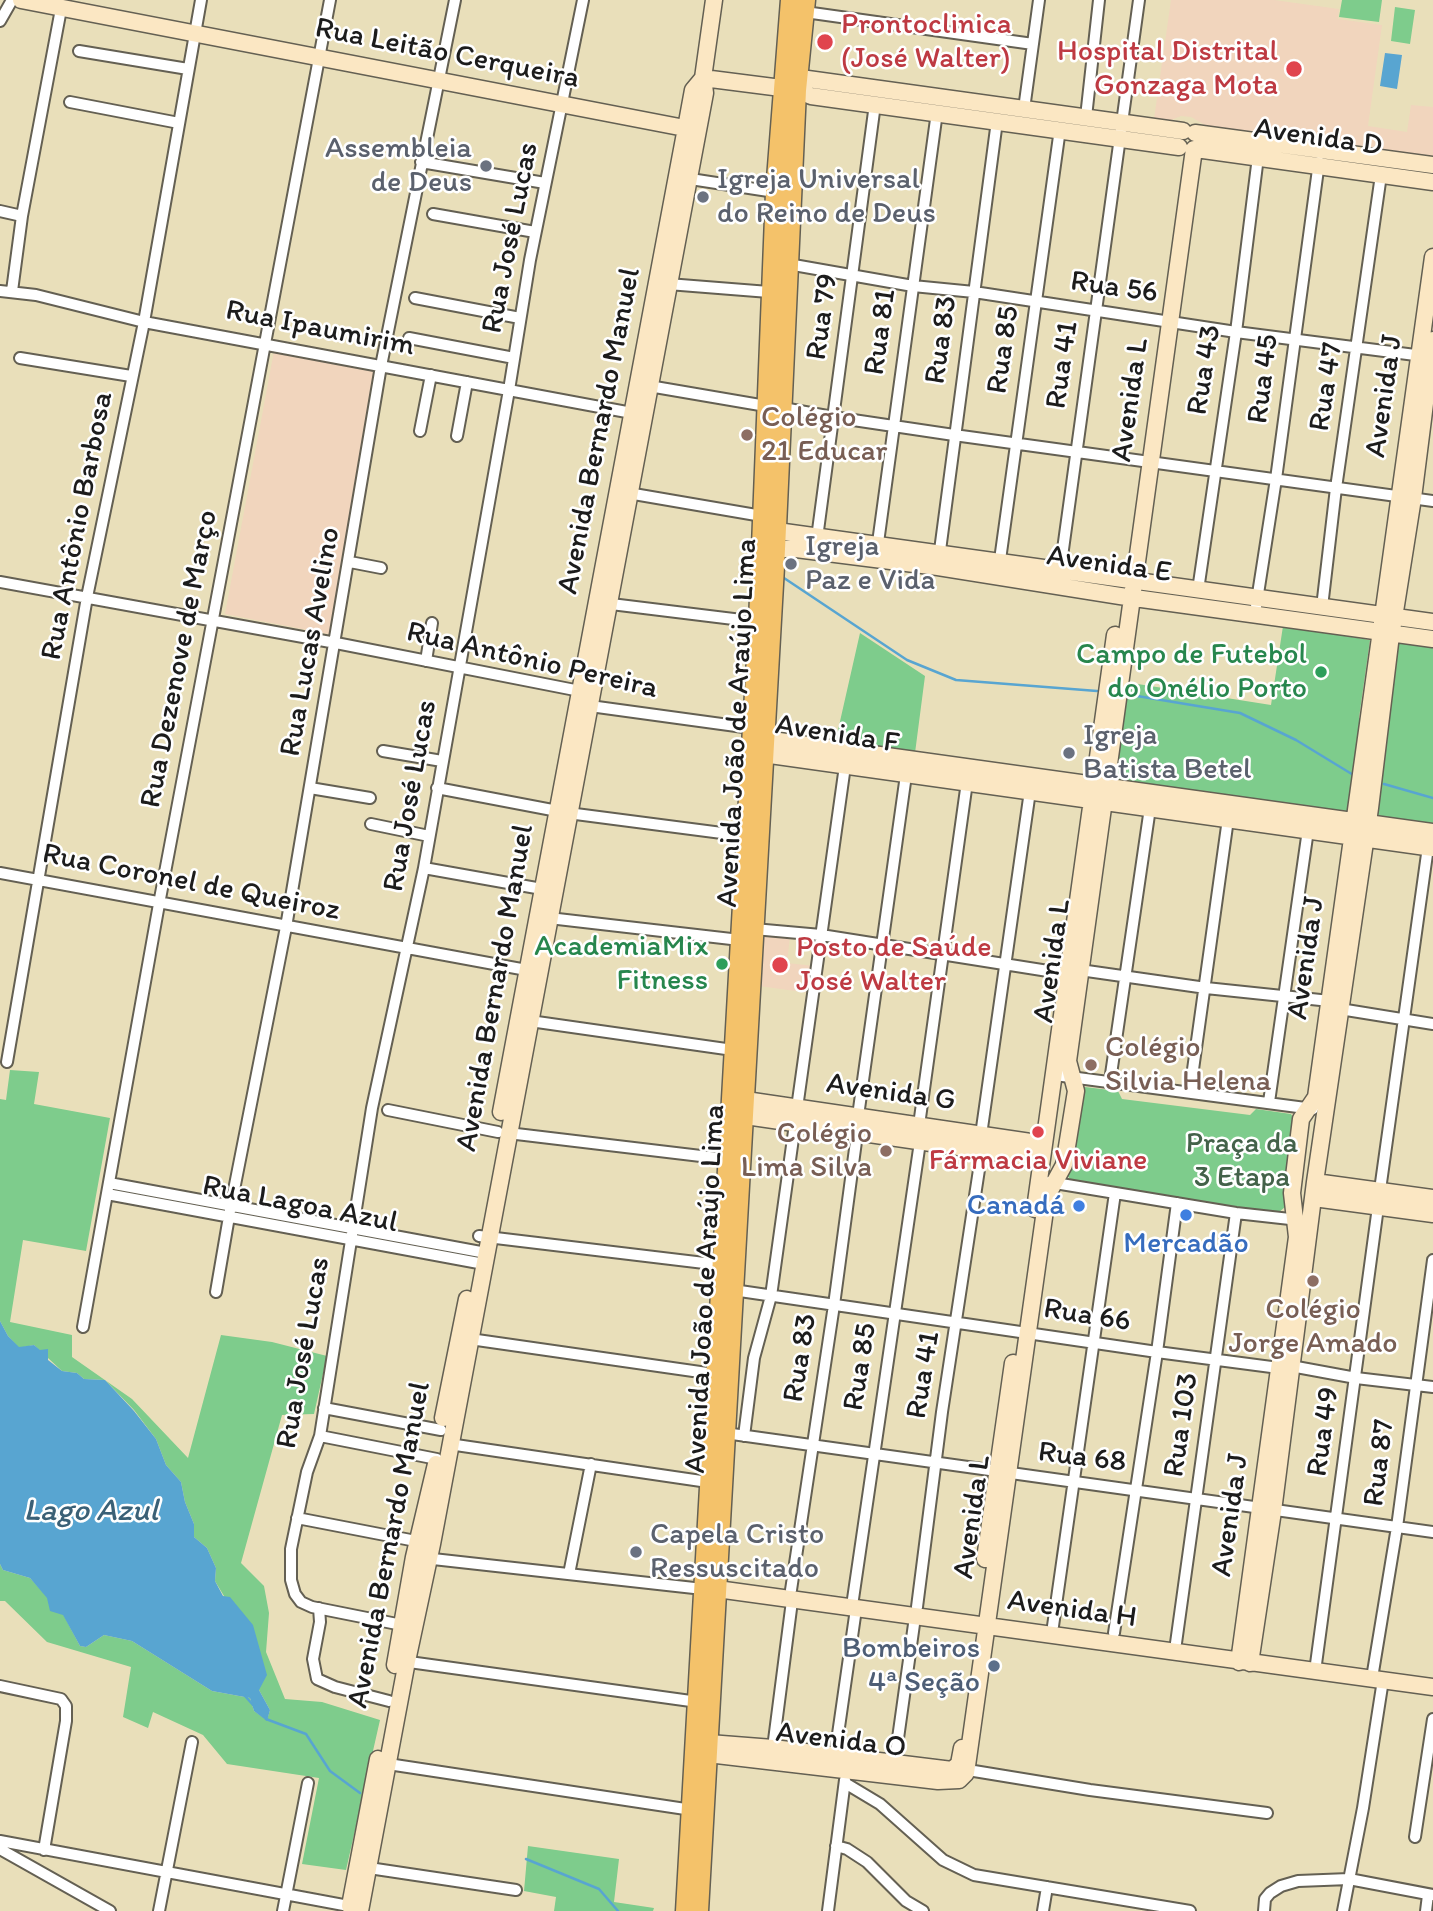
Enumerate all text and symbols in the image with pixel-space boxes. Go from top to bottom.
place label: Prontoclinica (José Walter) [841,7,1012,78]
street label: Rua Leitão Cerqueira [312,11,582,97]
marker: Prontoclinica (José Walter) [815,32,835,52]
place label: Hospital Distrital Gonzaga Mota [1057,34,1278,104]
marker: Hospital Distrital Gonzaga Mota [1284,59,1304,79]
street label: Avenida D [1252,111,1384,165]
place label: Assembleia de Deus [325,131,472,202]
street label: Rua José Lucas [475,139,547,337]
marker: Assembleia de Deus [478,158,494,174]
place label: Igreja Universal do Reino de Deus [717,162,936,232]
marker: Igreja Universal do Reino de Deus [695,189,711,205]
street label: Rua 56 [1068,264,1160,312]
street label: Avenida Bernardo Manuel [551,265,649,597]
street label: Rua 79 [799,272,847,362]
street label: Rua 81 [857,287,905,377]
street label: Rua Ipaumirim [222,293,418,365]
street label: Rua 83 [918,293,966,387]
street label: Rua 85 [980,304,1028,396]
street label: Rua 41 [1039,319,1087,411]
street label: Rua 43 [1180,322,1230,418]
street label: Rua 45 [1241,332,1287,426]
street label: Avenida J [1359,332,1411,460]
street label: Avenida L [1105,336,1157,464]
street label: Rua 47 [1302,340,1352,434]
street label: Rua Antônio Barbosa [34,389,122,663]
place label: Colégio 21 Educar [761,400,887,470]
marker: Colégio 21 Educar [739,427,755,443]
street label: Rua Dezenove de Março [133,507,227,811]
street label: Rua Lucas Avelino [273,525,349,759]
place label: Igreja Paz e Vida [805,529,935,600]
street label: Avenida João de Araújo Lima [710,538,766,908]
street label: Avenida E [1044,538,1174,592]
marker: Igreja Paz e Vida [783,556,799,572]
street label: Rua Antônio Pereira [403,615,661,707]
place label: Campo de Futebol do Onélio Porto [1076,637,1307,708]
marker: Campo de Futebol do Onélio Porto [1313,664,1329,680]
street label: Rua José Lucas [376,697,446,895]
street label: Avenida F [773,707,901,763]
place label: Igreja Batista Betel [1083,718,1251,788]
marker: Igreja Batista Betel [1061,745,1077,761]
street label: Avenida Bernardo Manuel [449,822,543,1154]
street label: Rua Coronel de Queiroz [39,836,343,930]
street label: Avenida J [1281,894,1333,1022]
street label: Avenida L [1027,897,1079,1025]
place label: AcademiaMix Fitness [534,929,708,1000]
place label: Posto de Saúde José Walter [796,930,992,1000]
marker: Posto de Saúde José Walter [770,955,790,975]
marker: AcademiaMix Fitness [714,956,730,972]
place label: Colégio Silvia Helena [1105,1030,1271,1100]
marker: Colégio Silvia Helena [1083,1057,1099,1073]
street label: Avenida G [824,1066,958,1120]
street label: Avenida João de Araújo Lima [678,1104,734,1474]
place label: Colégio Lima Silva [741,1116,872,1186]
marker: Fármacia Viviane [1030,1124,1046,1140]
park label: Praça da 3 Etapa [1186,1126,1298,1196]
marker: Colégio Lima Silva [878,1143,894,1159]
place label: Fármacia Viviane [929,1143,1147,1179]
street label: Rua Lagoa Azul [199,1168,401,1242]
place label: Canadá [967,1188,1065,1224]
marker: Canadá [1071,1198,1087,1214]
marker: Mercadão [1178,1207,1194,1223]
place label: Mercadão [1123,1226,1249,1262]
street label: Rua José Lucas [269,1254,339,1452]
marker: Colégio Jorge Amado [1305,1273,1321,1289]
street label: Rua 66 [1041,1291,1133,1341]
place label: Colégio Jorge Amado [1229,1292,1397,1362]
street label: Rua 83 [776,1311,826,1405]
street label: Rua 85 [836,1321,886,1413]
street label: Rua 41 [899,1329,949,1421]
street label: Rua 103 [1157,1371,1207,1479]
street label: Avenida Bernardo Manuel [341,1379,439,1711]
street label: Rua 49 [1300,1385,1348,1479]
street label: Rua 87 [1357,1417,1403,1509]
street label: Rua 68 [1036,1435,1128,1481]
street label: Avenida J [1205,1451,1257,1579]
street label: Avenida L [947,1453,999,1581]
water label: Lago Azul [24,1493,158,1531]
place label: Capela Cristo Ressuscitado [650,1517,824,1588]
marker: Capela Cristo Ressuscitado [628,1544,644,1560]
street label: Avenida H [1005,1583,1139,1637]
place label: Bombeiros 4ª Seção [842,1631,980,1702]
marker: Bombeiros 4ª Seção [986,1658,1002,1674]
street label: Avenida O [774,1715,908,1767]

